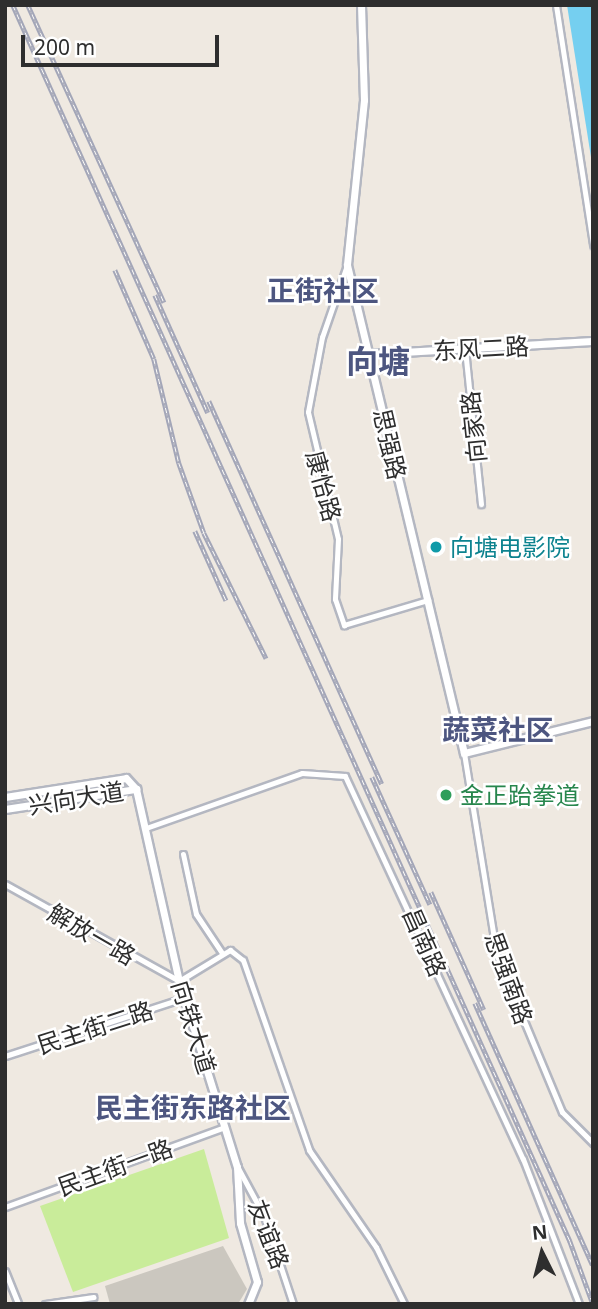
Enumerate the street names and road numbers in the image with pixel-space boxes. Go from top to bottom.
street label: 东风二路 [432,331,530,365]
street label: 向家路 [455,390,491,464]
street label: 思强路 [368,406,412,482]
street label: 康怡路 [301,447,347,525]
street label: 兴向大道 [26,776,126,820]
street label: 解放一路 [43,898,141,970]
street label: 昌南路 [397,903,453,981]
street label: 思强南路 [479,928,539,1028]
street label: 向铁大道 [166,977,222,1077]
street label: 民主街二路 [33,995,157,1059]
street label: 民主街一路 [54,1133,176,1201]
street label: 友谊路 [243,1195,295,1273]

